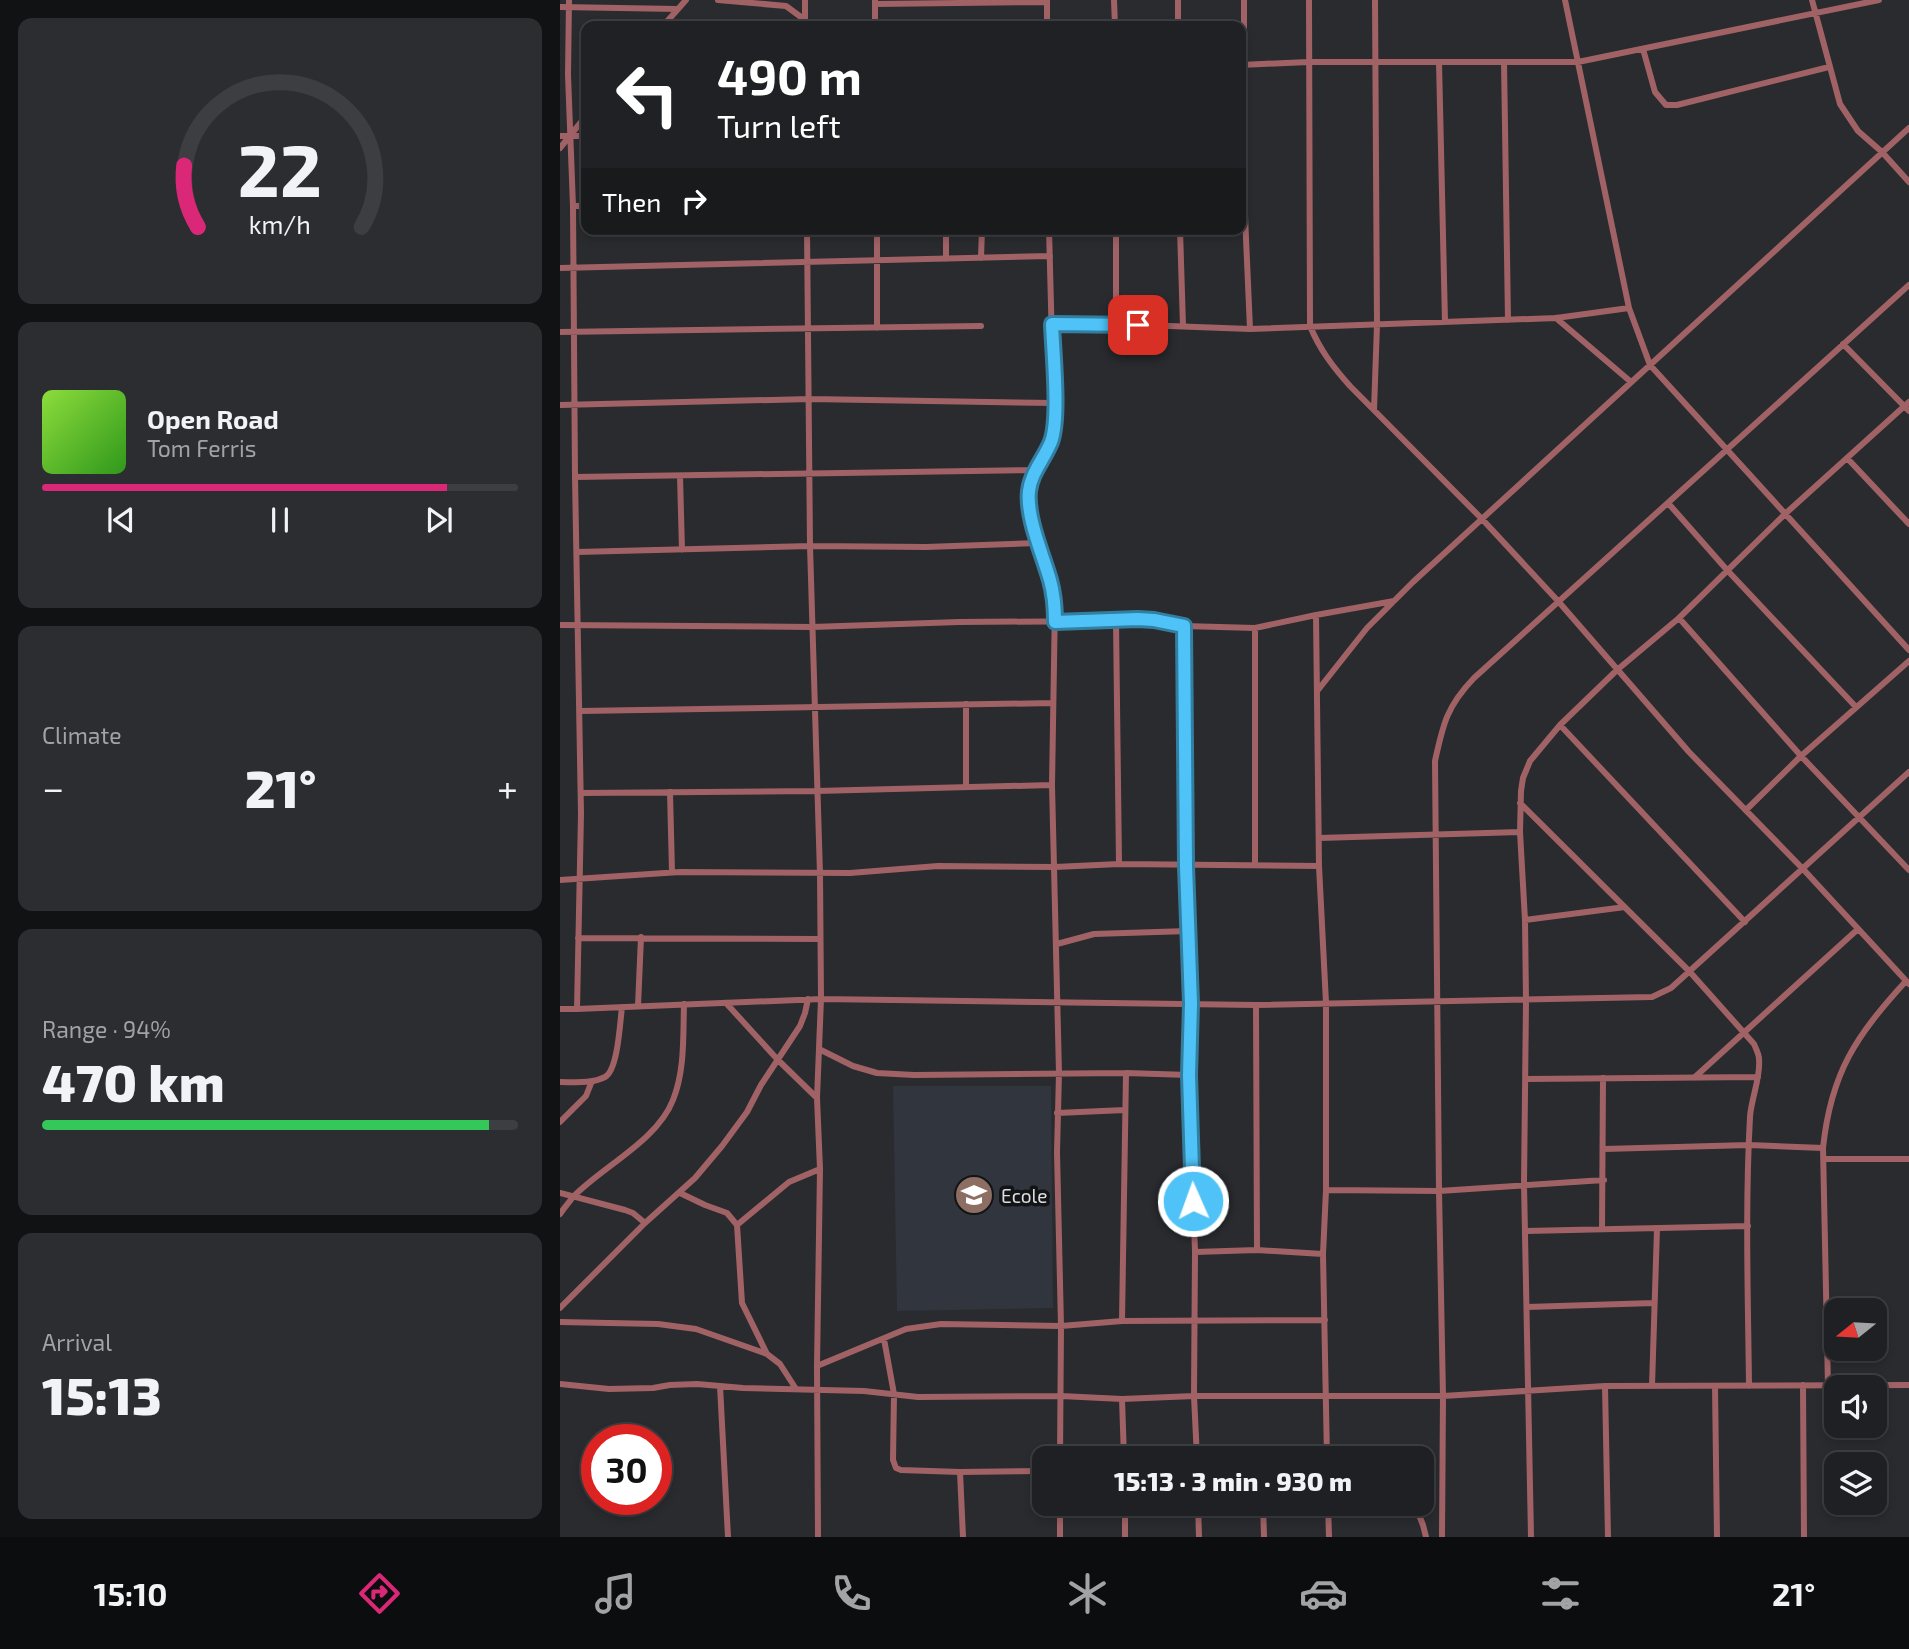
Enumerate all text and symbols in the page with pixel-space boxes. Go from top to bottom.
text: 490 m [717,46,862,105]
icon: left [602,49,693,140]
text: Turn left [717,106,841,144]
text: 22 [238,124,322,212]
icon: right [675,182,713,220]
text: Then [602,186,661,217]
text: km/h [249,209,311,239]
pin [1108,295,1168,355]
icon: arrive [1119,306,1157,344]
text: Open Road [147,403,279,434]
text: Tom Ferris [147,434,256,462]
icon: previous [102,501,140,539]
icon: pause [261,501,299,539]
icon: next [420,501,458,539]
text: Climate [42,721,122,749]
text: 21° [245,756,316,818]
text: − [42,764,64,810]
text: + [497,764,518,810]
text: Range · 94% [42,1015,171,1043]
text: 470 km [42,1050,225,1112]
position arrow [1156,1164,1230,1238]
school or university icon: Ecole [953,1174,995,1216]
place label: Ecole [1001,1184,1047,1207]
north arrow [1824,1298,1886,1362]
map controls [1824,1298,1887,1515]
text: Arrival [42,1328,112,1356]
text: 15:13 [42,1363,162,1425]
button: sound [1824,1375,1887,1438]
speed limit sign: 30 [581,1424,672,1515]
button: layers [1824,1452,1887,1515]
text: 15:13 · 3 min · 930 m [1114,1465,1352,1496]
icon: directions [355,1569,404,1618]
icon: music [591,1569,640,1618]
icon: phone [827,1569,876,1618]
icon: climate [1063,1569,1112,1618]
icon: car [1299,1569,1348,1618]
icon: filters [1536,1569,1585,1618]
text: 15:10 [94,1574,167,1612]
text: 21° [1772,1574,1815,1612]

